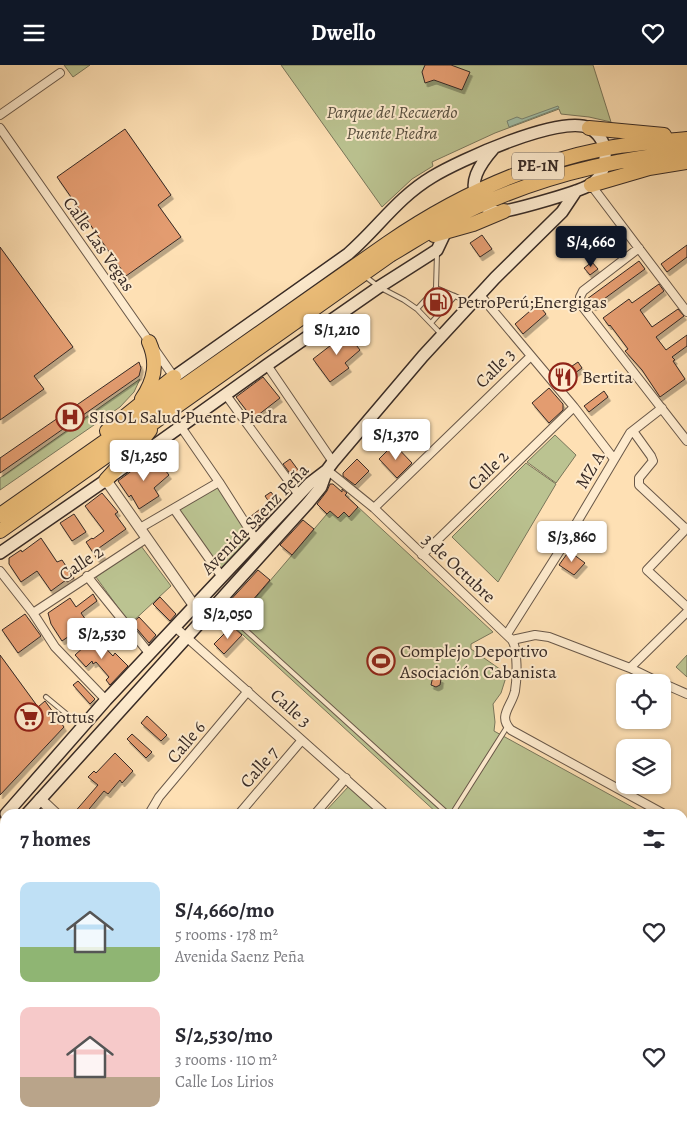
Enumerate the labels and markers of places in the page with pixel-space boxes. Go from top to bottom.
pin: S/4,660 [545,225,637,268]
fuel station icon: PetroPerú;Energigas [423,287,453,317]
place label: PetroPerú;Energigas [457,290,607,314]
pin: S/1,210 [291,313,383,356]
restaurant icon: Bertita [548,362,578,392]
place label: Bertita [582,365,633,389]
hospital icon: SISOL Salud Puente Piedra [55,402,85,432]
place label: SISOL Salud Puente Piedra [89,405,288,429]
pin: S/1,370 [350,419,442,461]
pin: S/1,250 [98,439,190,482]
pin: S/3,860 [526,521,618,563]
pin: S/2,050 [182,597,274,640]
pin: S/2,530 [56,617,148,660]
place label: Complejo Deportivo Asociación Cabanista [399,639,557,684]
sports icon: Complejo Deportivo Asociación Cabanista [366,646,396,676]
supermarket icon: Tottus [14,702,44,732]
place label: Tottus [48,705,95,729]

